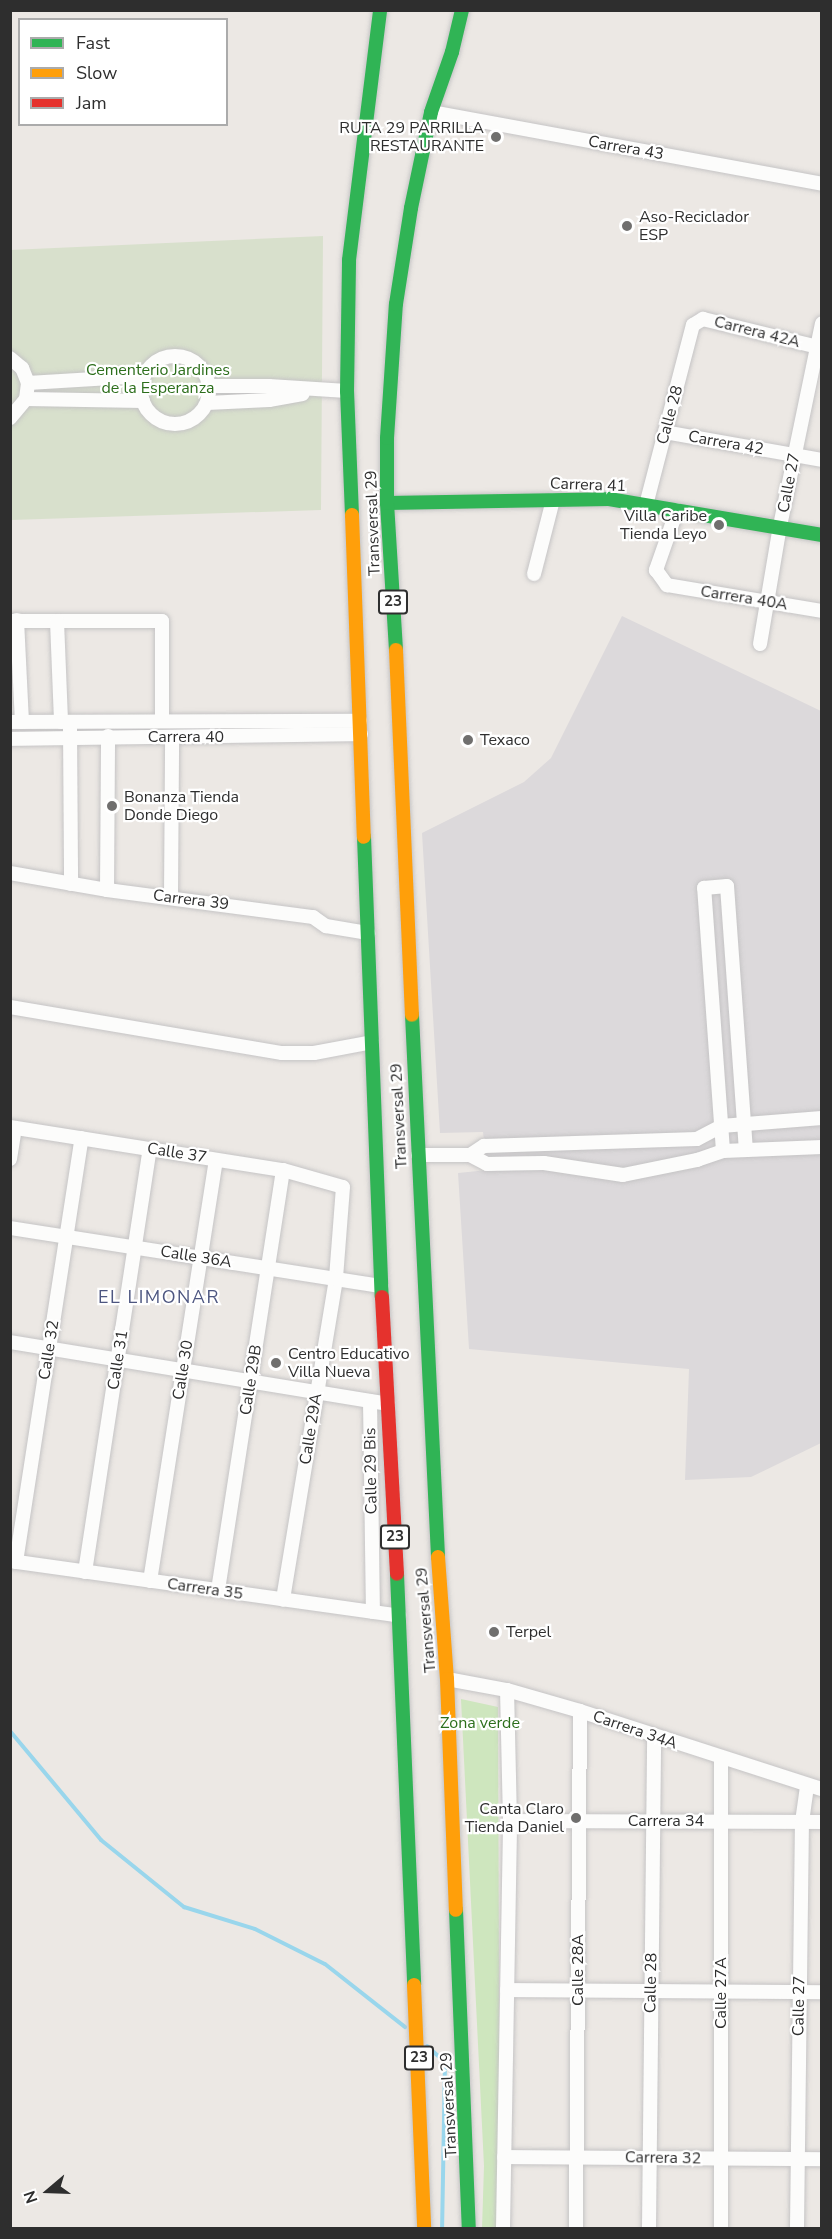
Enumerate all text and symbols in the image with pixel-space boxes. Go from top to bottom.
legend [18,18,228,126]
text: Fast [76,31,110,55]
text: Slow [76,61,117,85]
text: Jam [76,91,107,115]
place label: RUTA 29 PARRILLA RESTAURANTE [339,118,484,156]
marker: RUTA 29 PARRILLA RESTAURANTE [489,130,503,144]
street label: Carrera 43 [587,132,665,164]
place label: Aso-Reciclador ESP [639,207,749,245]
marker: Aso-Reciclador ESP [620,219,634,233]
street label: Carrera 42A [712,312,802,352]
park label: Cementerio Jardines de la Esperanza [86,360,230,398]
street label: Calle 28 [653,383,687,447]
street label: Carrera 42 [687,427,765,459]
street label: Calle 27 [774,452,804,514]
street label: Transversal 29 [362,470,384,576]
street label: Carrera 41 [550,474,626,496]
place label: Villa Caribe Tienda Leyo [620,506,707,544]
marker: Villa Caribe Tienda Leyo [712,518,726,532]
street label: Carrera 40A [699,582,789,614]
road number: 23 [378,590,408,614]
street label: Carrera 40 [148,727,224,747]
place label: Texaco [480,730,530,750]
marker: Texaco [461,733,475,747]
place label: Bonanza Tienda Donde Diego [124,787,239,825]
marker: Bonanza Tienda Donde Diego [105,799,119,813]
street label: Carrera 39 [152,886,230,914]
street label: Transversal 29 [387,1063,411,1169]
street label: Calle 37 [146,1139,208,1167]
street label: Calle 36A [159,1242,233,1272]
district label: EL LIMONAR [98,1286,220,1308]
street label: Calle 32 [35,1319,63,1381]
street label: Calle 31 [104,1329,132,1391]
street label: Calle 30 [169,1339,197,1401]
street label: Calle 29B [236,1343,266,1417]
place label: Centro Educativo Villa Nueva [288,1344,410,1382]
marker: Centro Educativo Villa Nueva [269,1356,283,1370]
street label: Calle 29A [296,1392,326,1466]
street label: Calle 29 Bis [361,1428,381,1514]
road number: 23 [380,1525,410,1549]
street label: Transversal 29 [412,1567,440,1673]
street label: Carrera 35 [166,1574,244,1604]
place label: Terpel [506,1622,551,1642]
marker: Terpel [487,1625,501,1639]
street label: Carrera 34A [590,1707,680,1753]
park label: Zona verde [440,1713,520,1733]
place label: Canta Claro Tienda Daniel [465,1799,564,1837]
marker: Canta Claro Tienda Daniel [569,1811,583,1825]
street label: Carrera 34 [628,1811,704,1831]
street label: Calle 28A [568,1934,588,2006]
street label: Calle 28 [641,1953,661,2013]
street label: Calle 27A [711,1957,731,2029]
street label: Calle 27 [789,1976,809,2036]
road number: 23 [404,2046,434,2070]
street label: Transversal 29 [437,2052,461,2158]
street label: Carrera 32 [625,2148,701,2168]
north arrow [18,2161,78,2221]
text: N [19,2188,43,2206]

